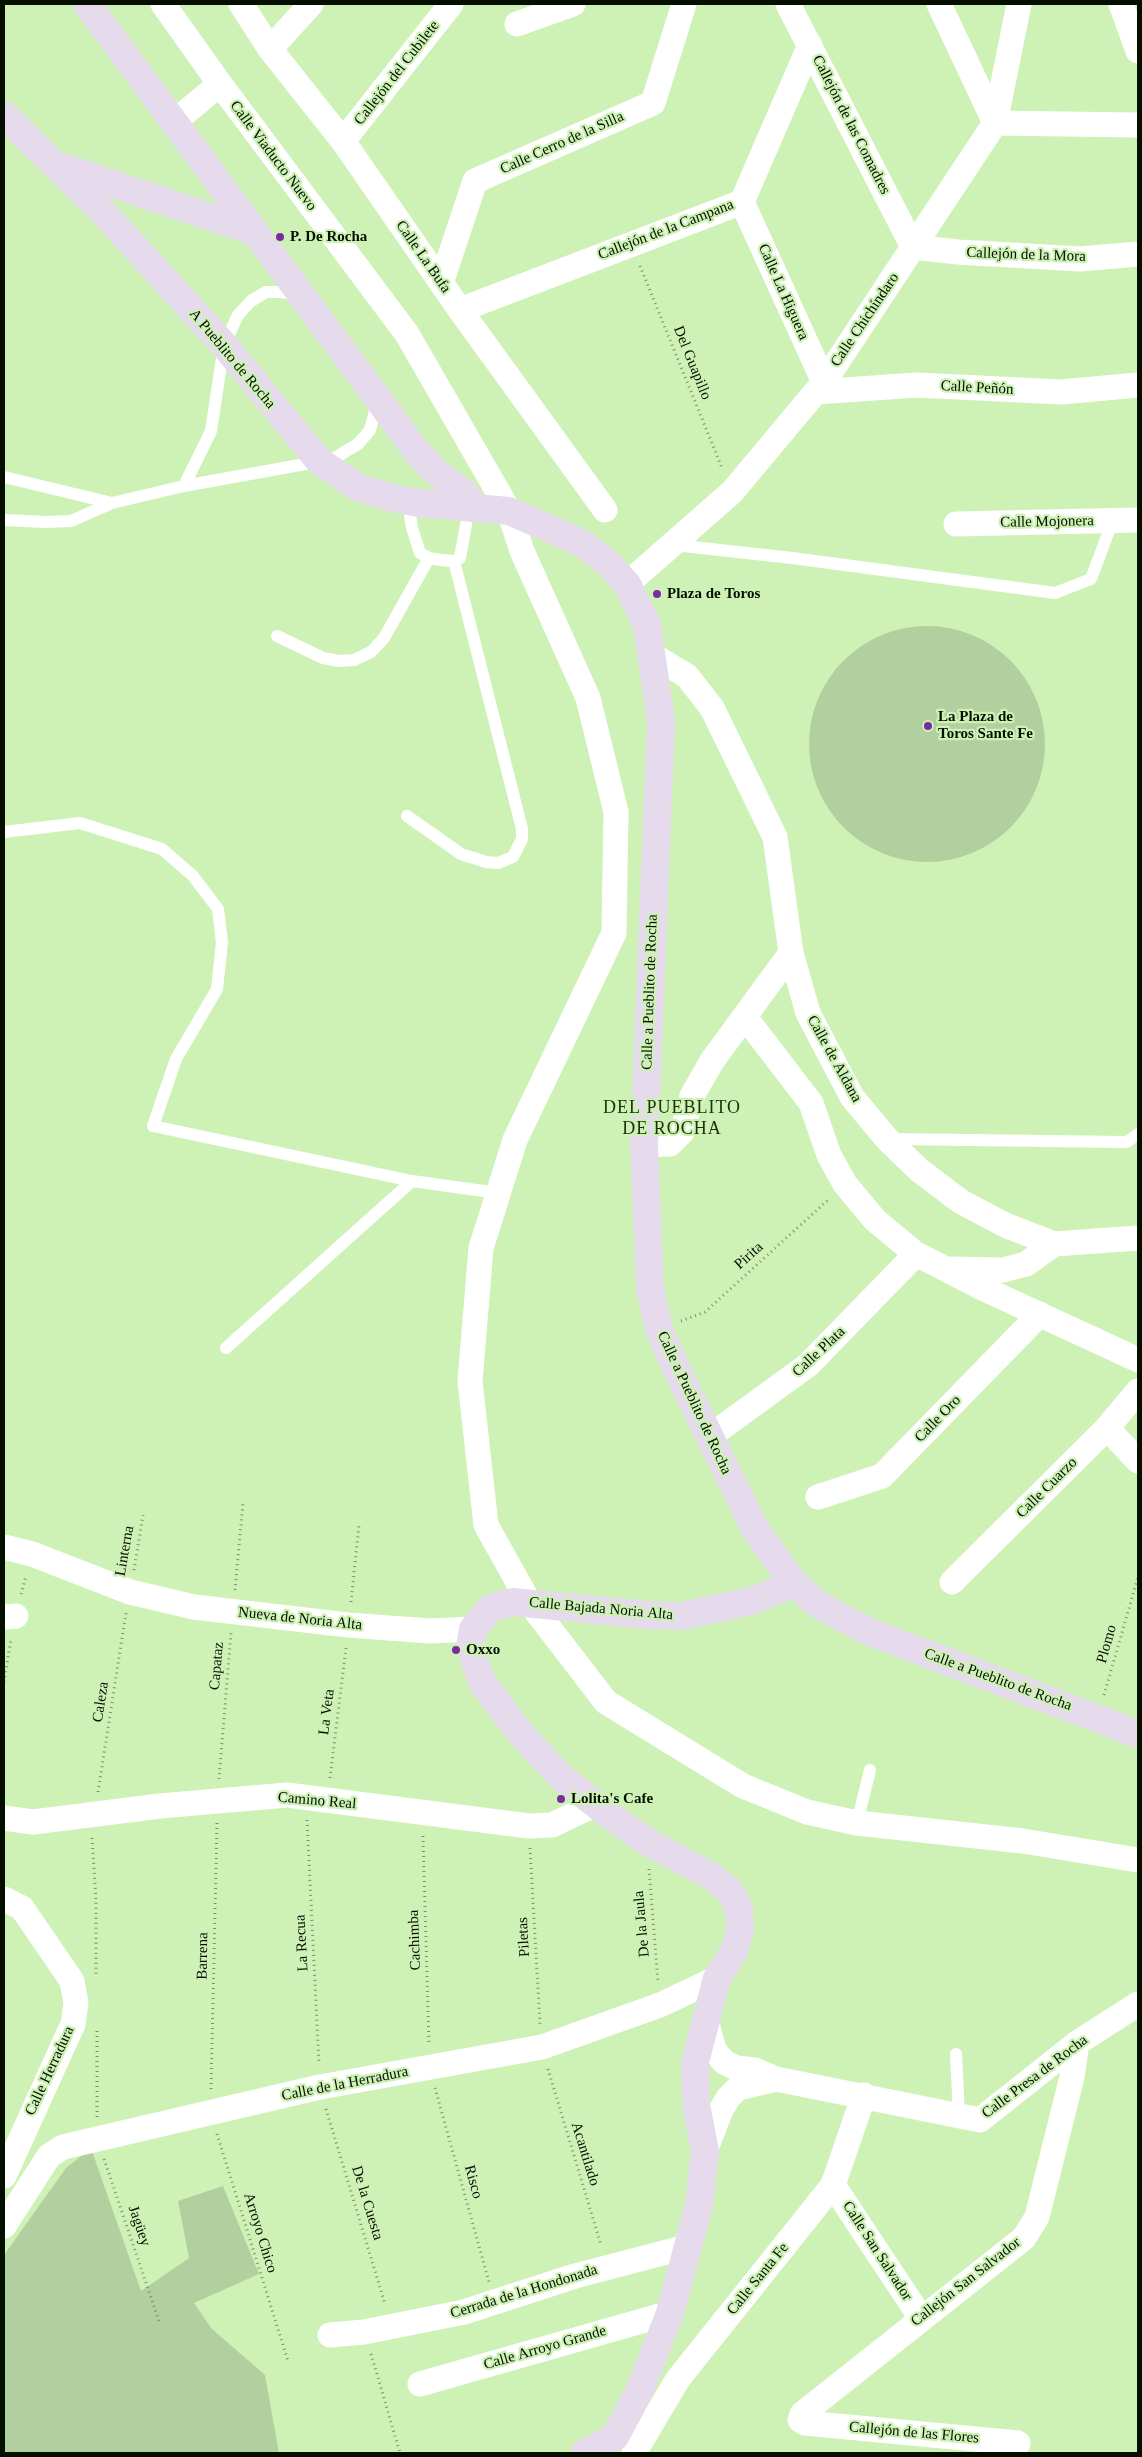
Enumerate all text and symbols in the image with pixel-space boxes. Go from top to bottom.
street label: Callejón del Cubilete [351,17,443,129]
street label: Callejón de las Comadres [808,52,894,198]
street label: Calle Viaducto Nuevo [226,97,320,215]
street label: Calle Cerro de la Silla [497,108,627,178]
street label: Callejón de la Campana [596,196,736,264]
street label: Calle La Bufa [391,217,455,297]
place label: P. De Rocha [290,228,367,246]
marker: P. De Rocha [274,231,286,243]
street label: Calle La Higuera [754,241,812,343]
street label: Callejón de la Mora [966,244,1086,266]
street label: Calle Chichíndaro [827,270,903,370]
street label: A Pueblito de Rocha [185,306,279,412]
street label: Del Guapillo [669,324,715,402]
street label: Calle Peñón [940,377,1014,399]
street label: Calle Mojonera [1000,512,1094,532]
place label: Plaza de Toros [667,585,760,603]
marker: Plaza de Toros [651,588,663,600]
place label: La Plaza de Toros Sante Fe [938,708,1033,743]
marker: La Plaza de Toros Sante Fe [922,720,934,732]
street label: Calle a Pueblito de Rocha [638,914,662,1070]
street label: Calle de Aldana [803,1012,865,1106]
district label: DEL PUEBLITO DE ROCHA [601,1097,743,1140]
street label: Pirita [731,1238,767,1274]
street label: Calle Plata [789,1323,849,1381]
street label: Calle a Pueblito de Rocha [653,1329,735,1477]
street label: Calle Oro [911,1392,965,1446]
street label: Calle Cuarzo [1013,1454,1081,1522]
street label: Linterna [112,1524,138,1578]
street label: Calle Bajada Noria Alta [528,1594,674,1624]
street label: Nueva de Noria Alta [237,1604,363,1634]
street label: Plomo [1093,1623,1121,1665]
street label: Capataz [206,1641,228,1691]
place label: Oxxo [466,1641,500,1659]
marker: Oxxo [450,1644,462,1656]
street label: Calle a Pueblito de Rocha [922,1645,1074,1715]
street label: Caleza [89,1680,113,1724]
street label: La Veta [315,1688,339,1736]
street label: Camino Real [277,1789,357,1813]
place label: Lolita's Cafe [571,1790,653,1808]
marker: Lolita's Cafe [555,1793,567,1805]
street label: De la Jaula [630,1890,654,1958]
street label: Cachimba [405,1909,425,1971]
street label: La Recua [292,1914,312,1972]
street label: Piletas [514,1917,534,1957]
street label: Barrena [194,1932,212,1980]
street label: Calle Herradura [22,2024,78,2118]
street label: Calle Presa de Rocha [979,2031,1091,2123]
street label: Calle de la Herradura [280,2063,410,2105]
street label: Acantilado [567,2120,603,2188]
street label: Risco [460,2163,486,2201]
street label: De la Cuesta [347,2164,387,2242]
street label: Arroyo Chico [239,2191,281,2275]
street label: Calle San Salvador [838,2198,916,2304]
street label: Jagüey [124,2203,154,2249]
street label: Callejón San Salvador [908,2234,1024,2330]
street label: Calle Santa Fe [723,2239,793,2319]
street label: Cerrada de la Hondonada [448,2261,600,2323]
street label: Calle Arroyo Grande [482,2322,608,2374]
street label: Callejón de las Flores [848,2418,980,2448]

